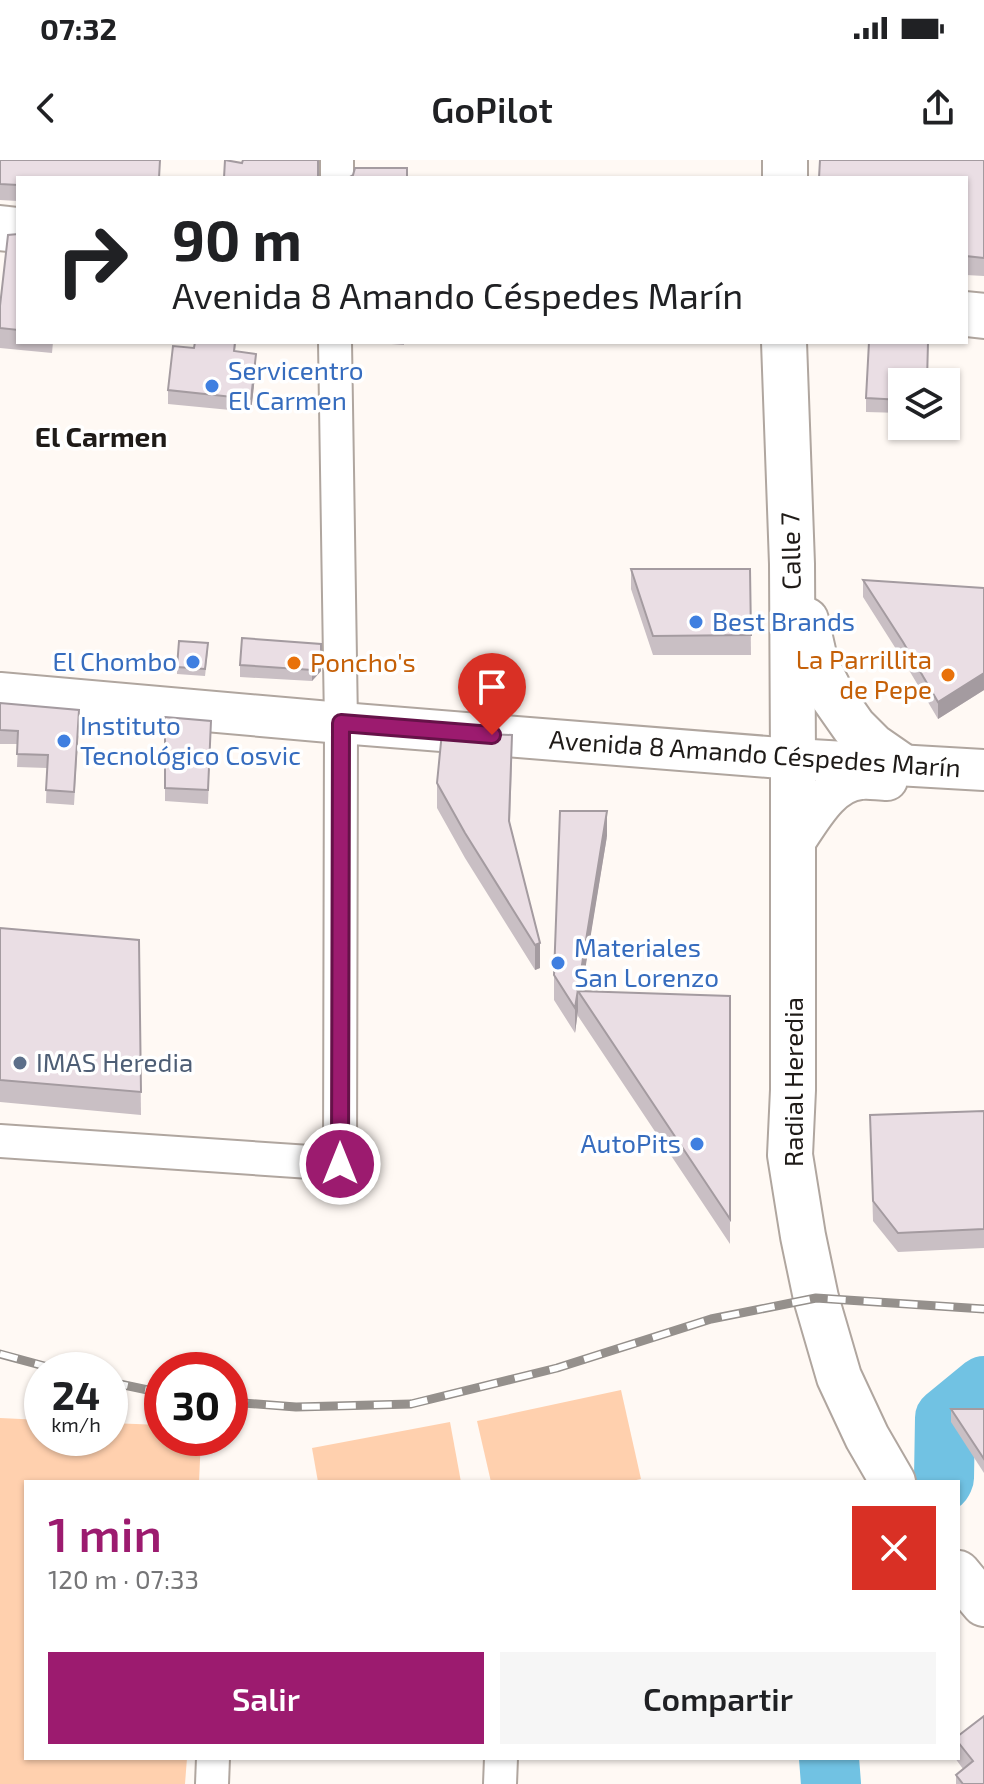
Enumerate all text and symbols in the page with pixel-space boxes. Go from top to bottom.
text: 07:32 [40,10,117,46]
icon: back [24,86,68,130]
icon: share [916,86,960,130]
text: GoPilot [431,87,553,130]
text: 90 m [172,205,302,272]
icon: right [40,208,144,312]
text: Avenida 8 Amando Céspedes Marín [172,273,743,316]
place label: Servicentro El Carmen [228,354,364,415]
map controls [888,368,960,440]
button: layers [888,368,960,440]
marker: Servicentro El Carmen [203,377,221,395]
district label: El Carmen [35,419,167,453]
street label: Calle 7 [773,512,806,590]
place label: Best Brands [712,605,855,636]
marker: Best Brands [687,613,705,631]
place label: La Parrillita de Pepe [796,643,932,704]
place label: El Chombo [53,645,177,676]
place label: Poncho's [310,646,416,677]
marker: El Chombo [184,653,202,671]
pin [458,653,526,735]
marker: Poncho's [285,654,303,672]
icon: arrive [470,665,514,709]
marker: La Parrillita de Pepe [939,666,957,684]
place label: Instituto Tecnológico Cosvic [80,709,301,770]
street label: Avenida 8 Amando Céspedes Marín [548,723,962,782]
marker: Instituto Tecnológico Cosvic [55,732,73,750]
place label: Materiales San Lorenzo [574,931,719,992]
marker: Materiales San Lorenzo [549,954,567,972]
street label: Radial Heredia [777,997,808,1167]
place label: IMAS Heredia [36,1046,193,1077]
marker: IMAS Heredia [11,1054,29,1072]
position arrow [298,1122,382,1206]
place label: AutoPits [580,1127,681,1158]
marker: AutoPits [688,1135,706,1153]
speed limit sign: 30 [144,1352,248,1456]
text: 24 [52,1370,100,1418]
text: km/h [51,1412,101,1436]
text: 1 min [48,1504,162,1562]
button: close [852,1506,936,1590]
text: 120 m · 07:33 [48,1563,199,1594]
button: Salir [48,1652,484,1744]
button: Compartir [500,1652,936,1744]

